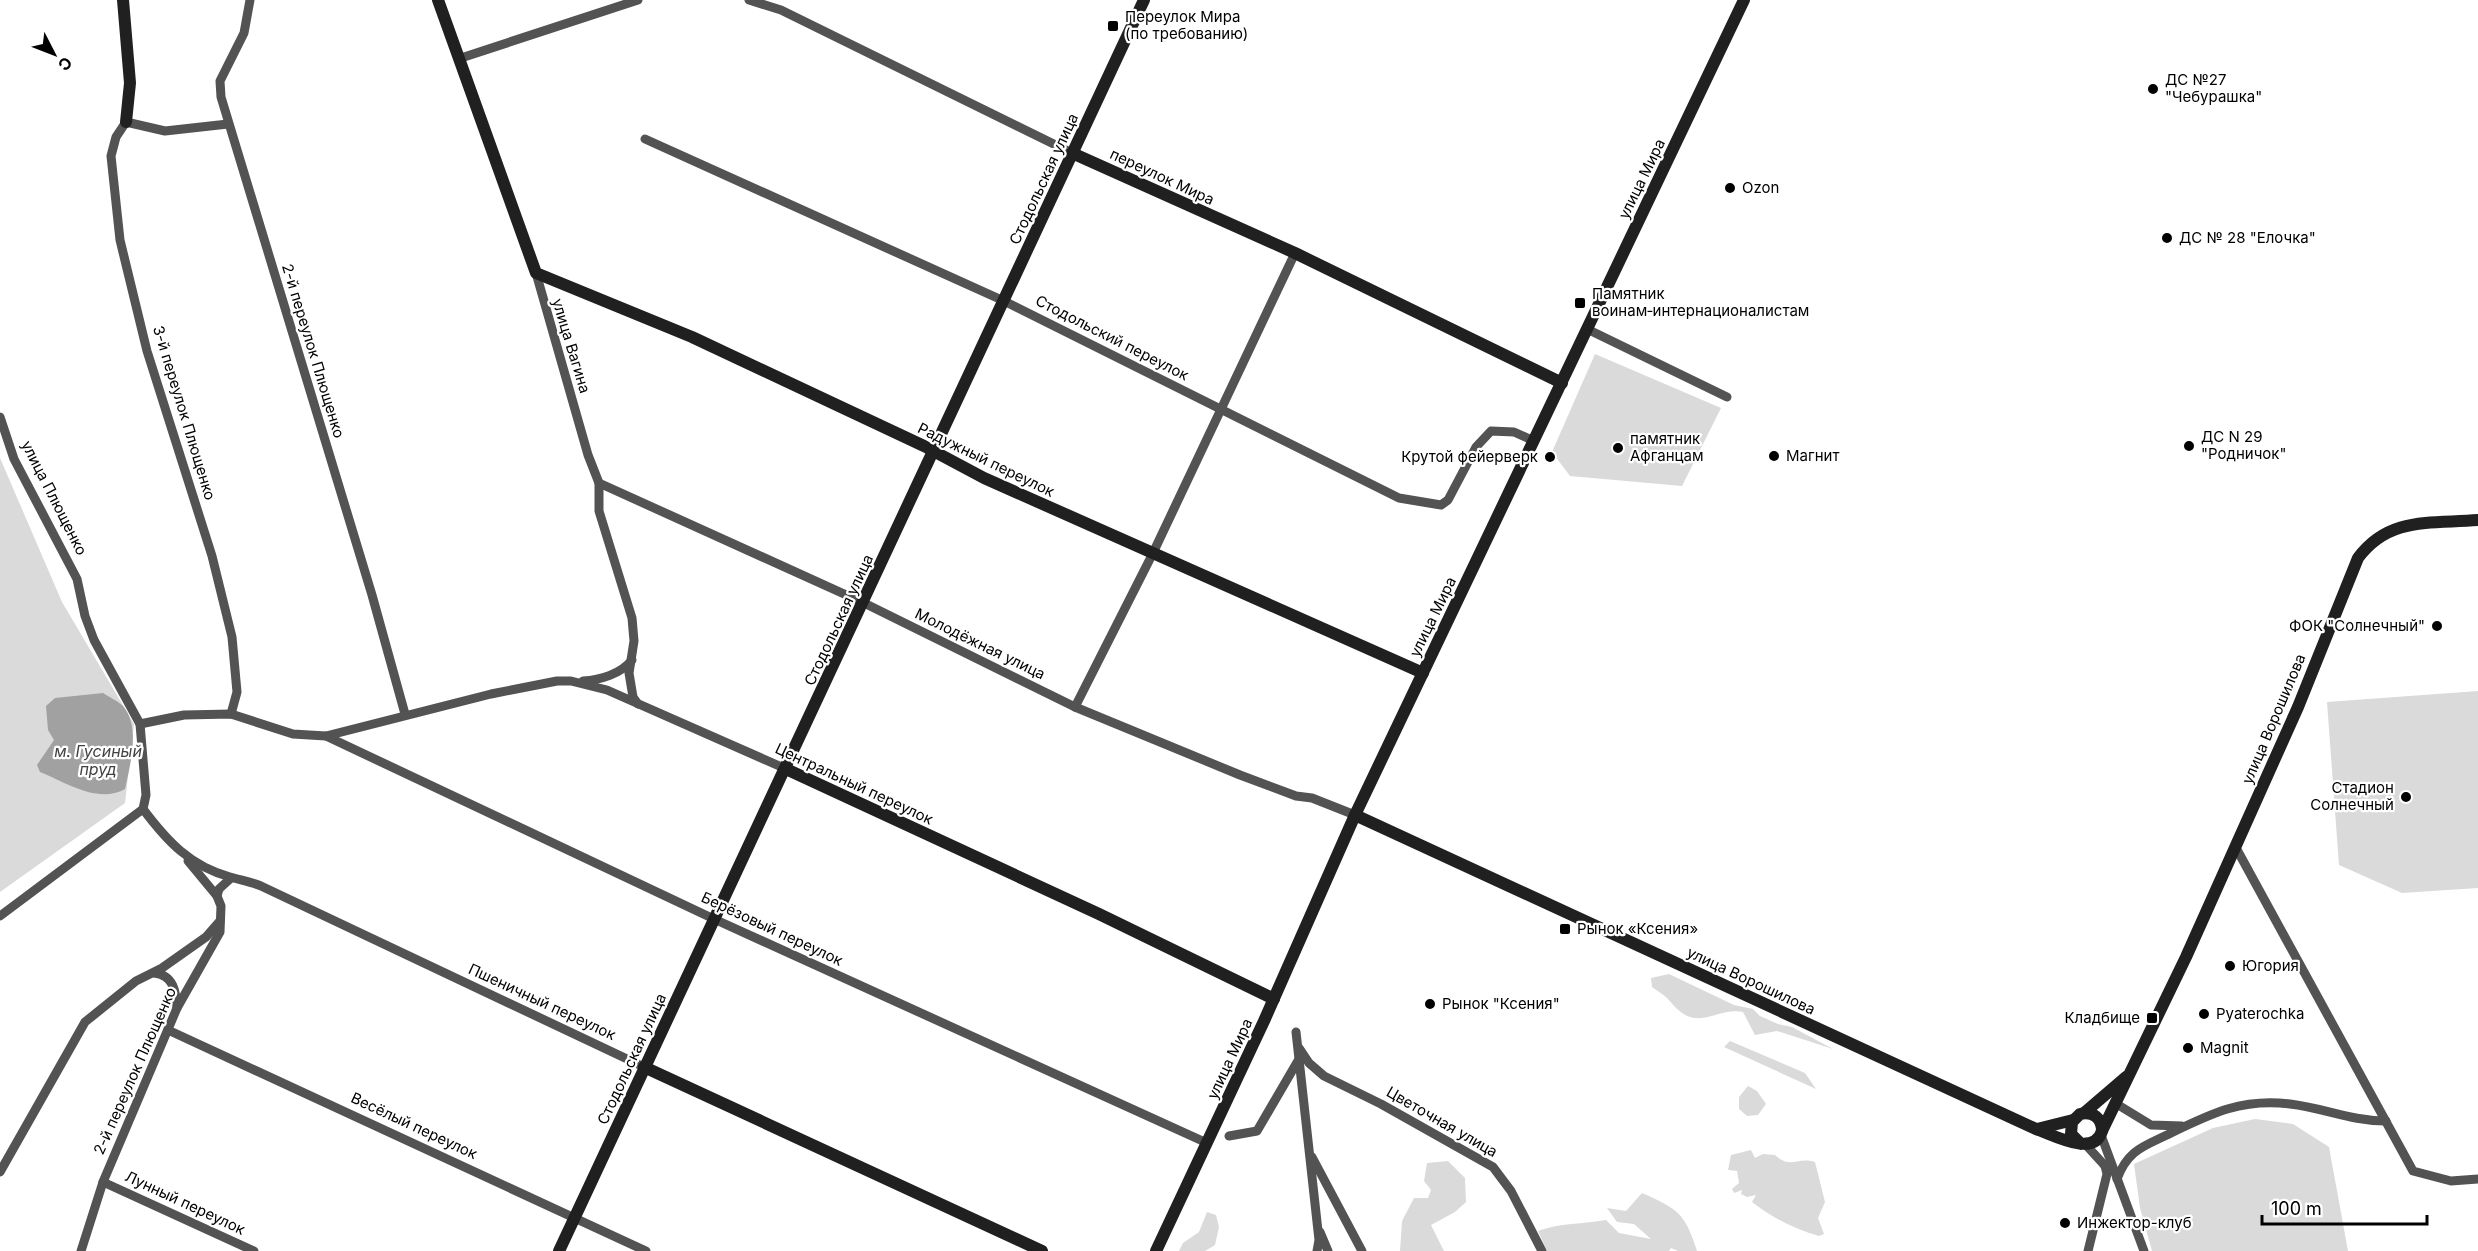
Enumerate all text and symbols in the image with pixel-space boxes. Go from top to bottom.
place label: Переулок Мира (по требованию) [1125,7,1248,43]
marker: Переулок Мира (по требованию) [1106,19,1120,33]
north arrow [24,24,84,84]
text: С [54,53,77,75]
place label: ДС №27 "Чебурашка" [2165,70,2262,106]
marker: ДС №27 "Чебурашка" [2146,82,2160,96]
street label: Стодольская улица [1005,110,1082,247]
street label: улица Мира [1614,136,1669,222]
street label: переулок Мира [1107,144,1217,209]
place label: Ozon [1742,178,1779,197]
marker: Ozon [1723,181,1737,195]
place label: ДС № 28 "Елочка" [2179,228,2316,247]
marker: ДС № 28 "Елочка" [2160,231,2174,245]
street label: 2-й переулок Плющенко [278,261,349,440]
place label: Памятник воинам‐интернационалистам [1592,284,1809,320]
street label: Стодольский переулок [1032,291,1192,384]
street label: улица Вагина [548,296,595,396]
marker: Памятник воинам‐интернационалистам [1573,296,1587,310]
street label: 3-й переулок Плющенко [149,323,220,502]
street label: Радужный переулок [915,418,1058,501]
place label: ДС N 29 "Родничок" [2201,427,2286,463]
place label: памятник Афганцам [1630,429,1703,465]
street label: улица Плющенко [17,437,92,558]
marker: ДС N 29 "Родничок" [2182,439,2196,453]
marker: памятник Афганцам [1611,441,1625,455]
place label: Магнит [1786,446,1839,465]
place label: Крутой фейерверк [1401,447,1538,466]
marker: Магнит [1767,449,1781,463]
marker: Крутой фейерверк [1543,450,1557,464]
street label: Стодольская улица [800,551,877,688]
street label: улица Мира [1405,574,1460,660]
street label: Молодёжная улица [912,604,1048,683]
place label: ФОК "Солнечный" [2289,616,2425,635]
marker: ФОК "Солнечный" [2430,619,2444,633]
street label: улица Ворошилова [2238,651,2310,787]
street label: Центральный переулок [772,739,936,829]
water label: м. Гусиный пруд [54,741,142,779]
place label: Стадион Солнечный [2310,778,2394,814]
marker: Стадион Солнечный [2399,790,2413,804]
street label: Берёзовый переулок [698,887,846,970]
place label: Рынок «Ксения» [1577,919,1698,938]
marker: Рынок «Ксения» [1558,922,1572,936]
street label: улица Ворошилова [1684,942,1818,1019]
place label: Югория [2242,956,2299,975]
street label: Пшеничный переулок [466,959,619,1044]
marker: Югория [2223,959,2237,973]
street label: 2-й переулок Плющенко [89,984,180,1157]
street label: Стодольская улица [593,990,670,1127]
place label: Рынок "Ксения" [1442,994,1560,1013]
marker: Рынок "Ксения" [1423,997,1437,1011]
place label: Pyaterochka [2216,1004,2304,1023]
marker: Pyaterochka [2197,1007,2211,1021]
place label: Кладбище [2065,1008,2140,1027]
marker: Кладбище [2145,1011,2159,1025]
street label: улица Мира [1203,1015,1257,1102]
place label: Magnit [2200,1038,2249,1057]
marker: Magnit [2181,1041,2195,1055]
street label: Цветочная улица [1383,1082,1501,1161]
street label: Весёлый переулок [348,1088,480,1163]
street label: Лунный переулок [122,1166,248,1239]
scale bar [2262,1188,2427,1226]
text: 100 m [2271,1198,2322,1219]
place label: Инжектор-клуб [2077,1213,2192,1232]
marker: Инжектор-клуб [2058,1216,2072,1230]

